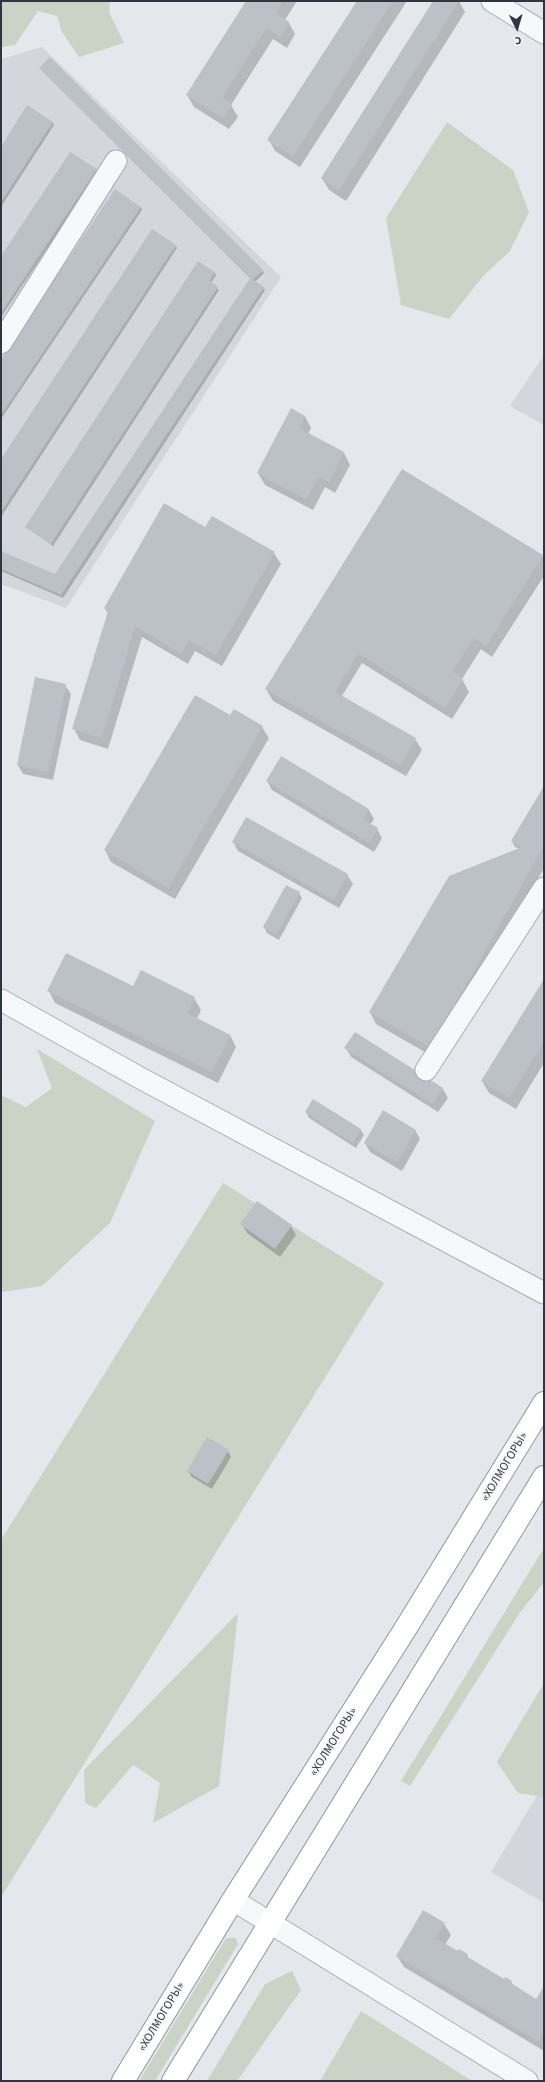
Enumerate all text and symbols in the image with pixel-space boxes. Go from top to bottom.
north arrow [497,8,537,48]
text: С [514,33,522,48]
street label: «ХОЛМОГОРЫ» [479,1430,531,1504]
street label: «ХОЛМОГОРЫ» [307,1705,361,1779]
street label: «ХОЛМОГОРЫ» [136,1980,188,2054]

